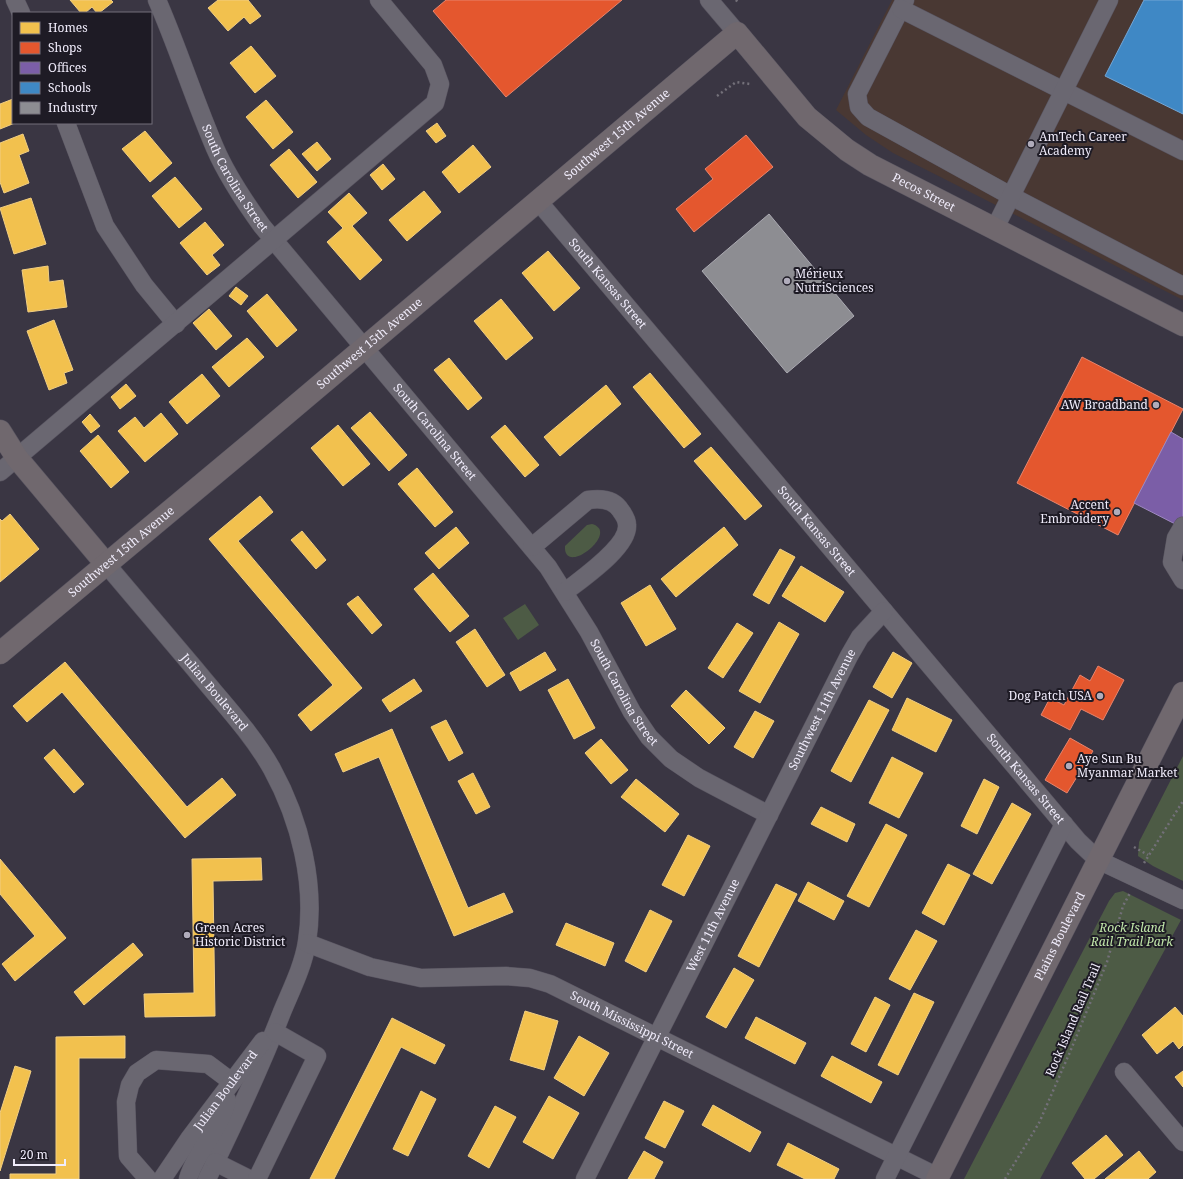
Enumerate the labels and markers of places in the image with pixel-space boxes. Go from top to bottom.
place label: AmTech Career Academy [1039,128,1127,159]
marker: AmTech Career Academy [1026,139,1036,149]
place label: Mérieux NutriSciences [795,265,874,296]
marker: Mérieux NutriSciences [782,276,792,286]
place label: AW Broadband [1061,396,1149,413]
marker: AW Broadband [1151,400,1161,410]
place label: Accent Embroidery [1040,496,1109,527]
marker: Accent Embroidery [1112,507,1122,517]
place label: Dog Patch USA [1009,687,1093,704]
marker: Dog Patch USA [1095,691,1105,701]
place label: Aye Sun Bu Myanmar Market [1077,750,1178,781]
marker: Aye Sun Bu Myanmar Market [1064,761,1074,771]
place label: Green Acres Historic District [195,919,285,950]
marker: Green Acres Historic District [182,930,192,940]

